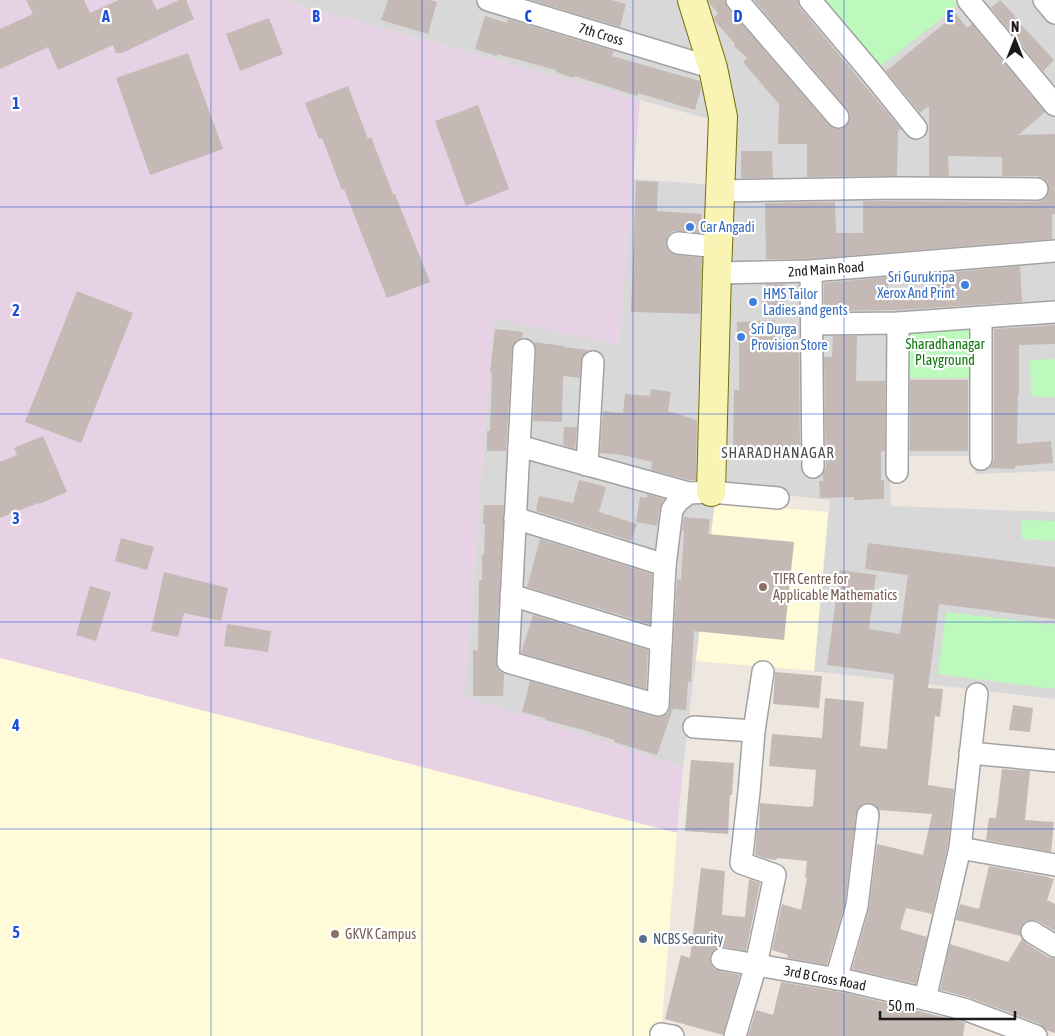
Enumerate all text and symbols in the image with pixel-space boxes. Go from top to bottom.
text: A [101,7,110,25]
text: B [312,7,320,25]
text: C [524,7,532,25]
text: D [734,7,743,25]
text: E [947,7,954,25]
north arrow [990,15,1040,65]
text: N [1011,19,1019,35]
street label: 7th Cross [577,20,625,48]
text: 1 [12,94,20,112]
place label: Car Angadi [700,219,755,235]
marker: Car Angadi [684,221,696,233]
street label: 2nd Main Road [787,258,865,280]
place label: Sri Gurukripa Xerox And Print [877,269,955,301]
marker: Sri Gurukripa Xerox And Print [959,279,971,291]
place label: HMS Tailor Ladies and gents [763,286,848,318]
marker: HMS Tailor Ladies and gents [747,296,759,308]
text: 2 [12,301,20,319]
place label: Sri Durga Provision Store [751,321,828,353]
marker: Sri Durga Provision Store [735,331,747,343]
park label: Sharadhanagar Playground [905,336,985,368]
district label: SHARADHANAGAR [721,444,835,461]
text: 3 [12,509,20,527]
place label: TIFR Centre for Applicable Mathematics [773,571,897,603]
marker: TIFR Centre for Applicable Mathematics [757,581,769,593]
text: 4 [11,716,20,734]
text: 5 [12,923,20,941]
place label: GKVK Campus [345,926,416,942]
marker: GKVK Campus [329,928,341,940]
place label: NCBS Security [653,931,723,947]
marker: NCBS Security [637,933,649,945]
street label: 3rd B Cross Road [783,962,867,994]
scale bar [880,988,1015,1020]
text: 50 m [888,997,915,1014]

